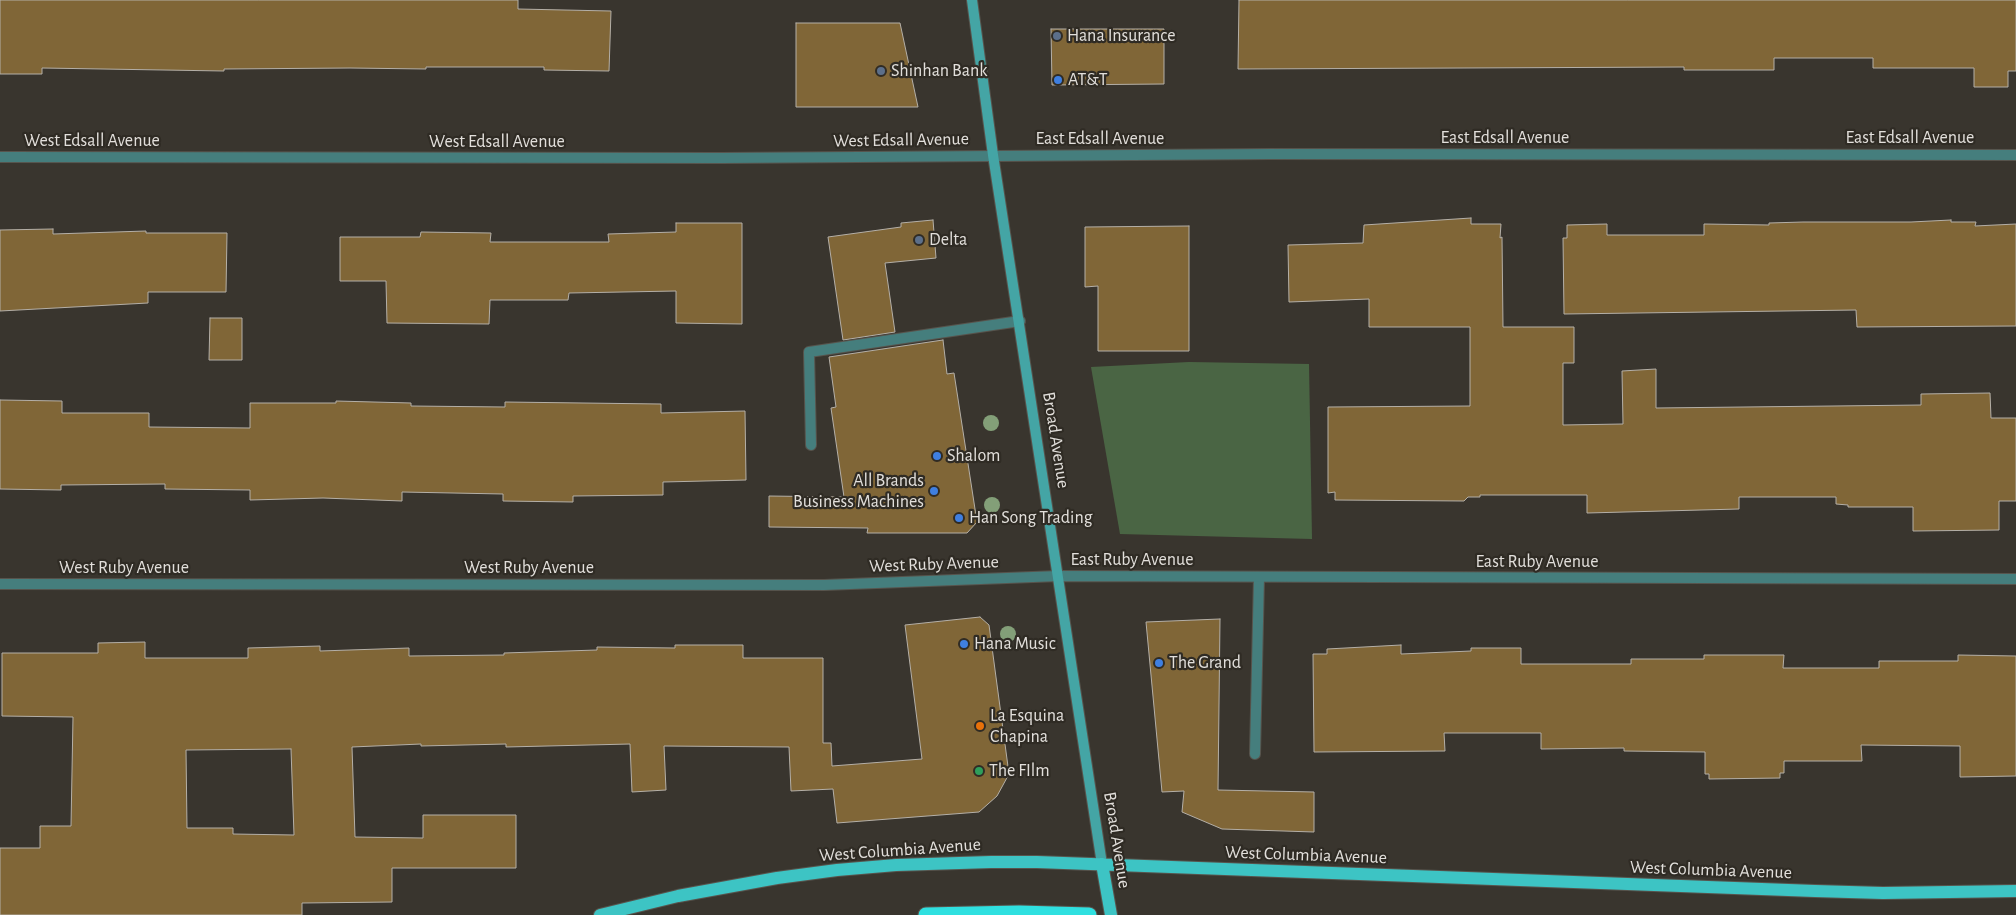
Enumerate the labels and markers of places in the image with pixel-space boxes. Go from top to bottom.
place label: Hana Insurance [1067,25,1176,47]
marker: Hana Insurance [1051,30,1063,42]
place label: Shinhan Bank [891,60,987,82]
marker: Shinhan Bank [875,65,887,77]
place label: AT&T [1068,69,1108,91]
marker: AT&T [1052,74,1064,86]
place label: Delta [929,229,967,251]
marker: Delta [913,234,925,246]
place label: Shalom [947,445,1000,467]
marker: Shalom [931,450,943,462]
place label: All Brands Business Machines [793,470,924,512]
marker: All Brands Business Machines [928,485,940,497]
place label: Han Song Trading [969,507,1092,529]
marker: Han Song Trading [953,512,965,524]
place label: Hana Music [974,633,1056,655]
marker: Hana Music [958,638,970,650]
place label: The Grand [1169,652,1241,674]
marker: The Grand [1153,657,1165,669]
place label: La Esquina Chapina [990,705,1064,748]
marker: La Esquina Chapina [974,720,986,732]
place label: The FIlm [989,760,1050,782]
marker: The FIlm [973,765,985,777]

